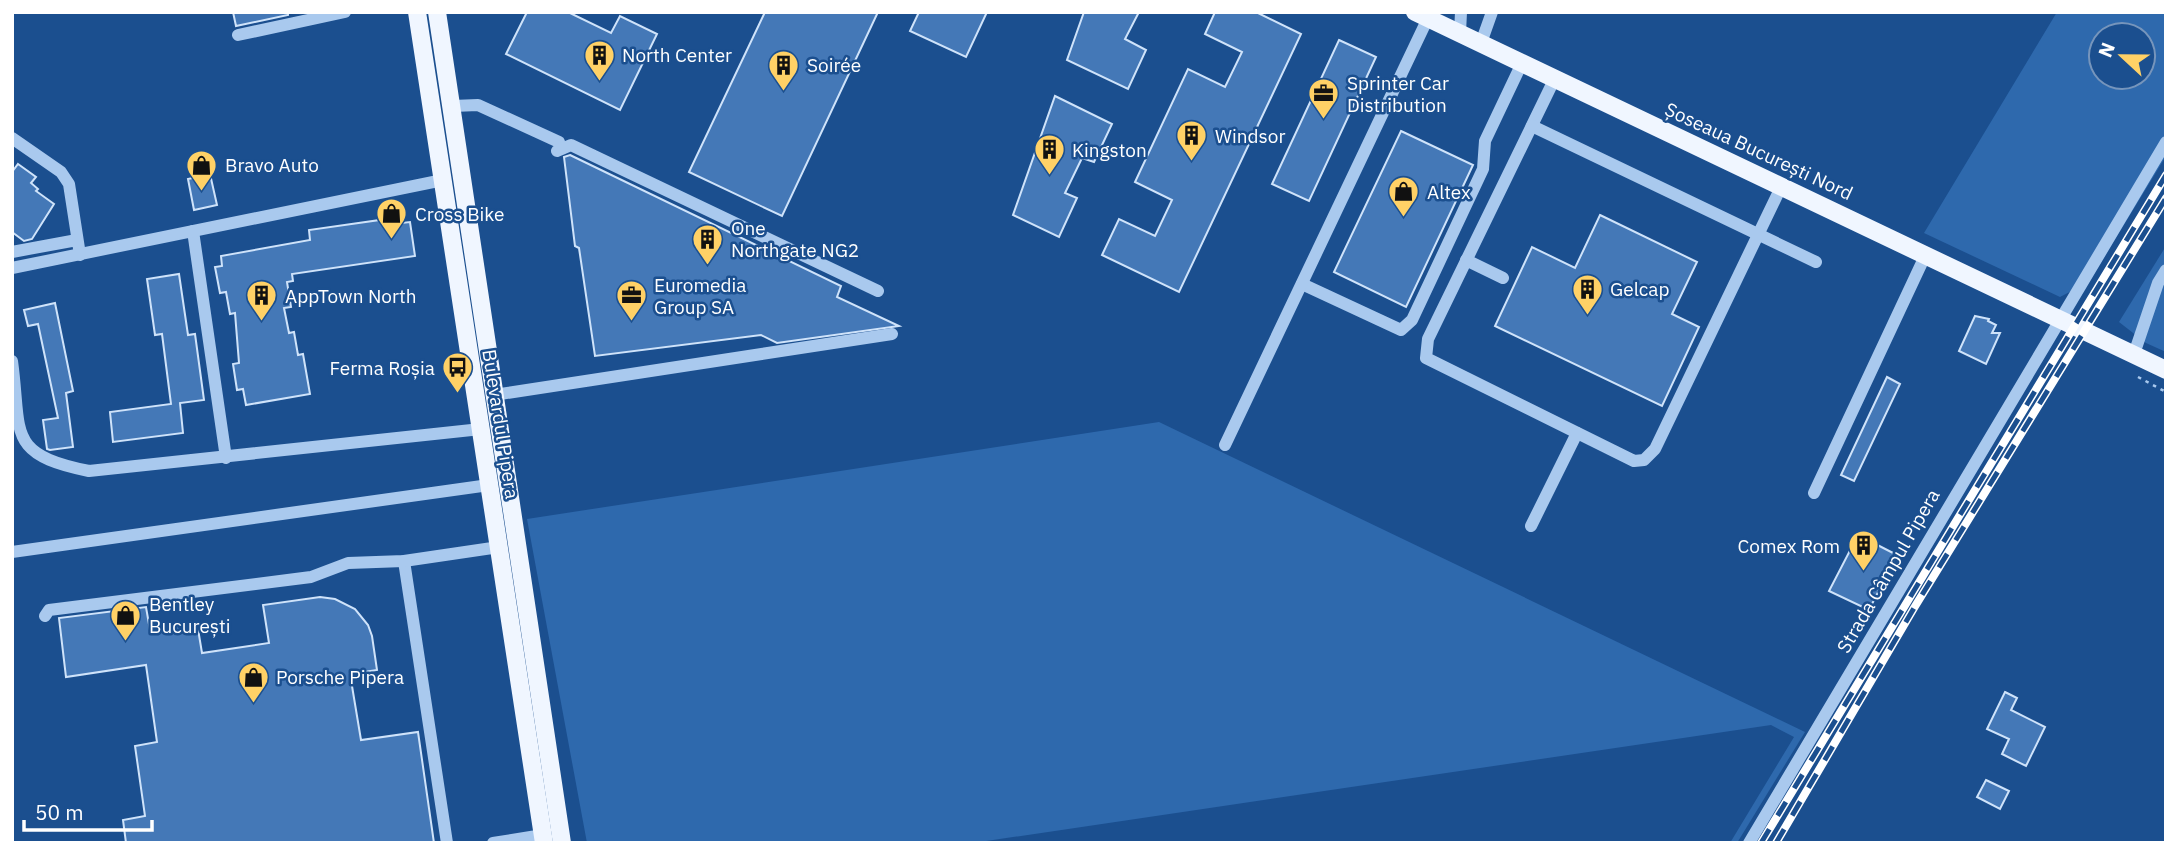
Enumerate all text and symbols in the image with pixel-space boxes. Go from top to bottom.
north arrow [2087,21,2157,91]
building icon: North Center [582,38,616,82]
text: N [2093,39,2120,61]
place label: North Center [622,43,732,67]
building icon: Soirée [767,48,801,92]
place label: Soirée [807,53,861,77]
place label: Sprinter Car Distribution [1347,71,1449,117]
office icon: Sprinter Car Distribution [1307,77,1341,121]
street label: Șoseaua București Nord [1661,97,1857,205]
building icon: Windsor [1175,119,1209,163]
place label: Windsor [1215,124,1285,148]
building icon: Kingston [1032,133,1066,177]
place label: Kingston [1072,138,1147,162]
shop icon: Bravo Auto [185,148,219,192]
place label: Bravo Auto [225,153,319,177]
shop icon: Altex [1387,175,1421,219]
place label: Altex [1427,180,1471,204]
shop icon: Cross Bike [375,197,409,241]
place label: Cross Bike [415,202,504,226]
place label: One Northgate NG2 [731,216,859,262]
building icon: One Northgate NG2 [691,222,725,266]
building icon: Gelcap [1570,272,1604,316]
place label: Euromedia Group SA [654,273,746,319]
place label: Gelcap [1610,277,1670,301]
building icon: AppTown North [245,279,279,323]
office icon: Euromedia Group SA [614,279,648,323]
place label: AppTown North [285,284,417,308]
street label: Bulevardul Pipera [477,348,525,500]
bus stop icon: Ferma Roșia [441,351,475,395]
place label: Ferma Roșia [330,356,435,380]
street label: Strada Câmpul Pipera [1831,485,1945,657]
building icon: Comex Rom [1846,529,1880,573]
place label: Comex Rom [1738,534,1840,558]
place label: Bentley București [149,592,230,638]
shop icon: Bentley București [109,598,143,642]
shop icon: Porsche Pipera [236,660,270,704]
place label: Porsche Pipera [276,665,404,689]
scale bar [24,788,152,832]
text: 50 m [35,798,84,826]

